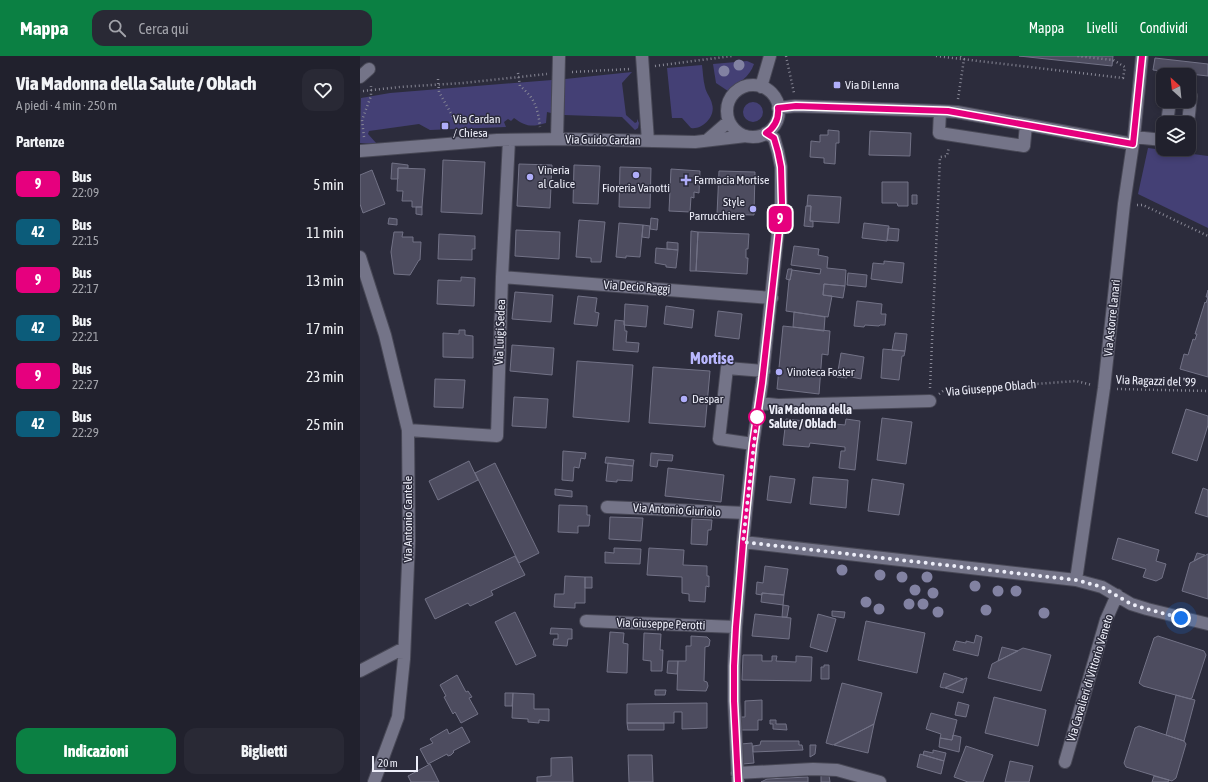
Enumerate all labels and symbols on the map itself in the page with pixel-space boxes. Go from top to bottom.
north arrow [1156,68,1196,108]
place label: Via Di Lenna [845,78,899,92]
marker: Via Di Lenna [832,80,842,90]
place label: Via Cardan / Chiesa [453,112,500,140]
marker: Via Cardan / Chiesa [440,121,450,131]
street label: Via Guido Cardan [565,132,641,148]
place label: Vineria al Calice [538,163,575,191]
marker: Fioreria Vanotti [631,170,641,180]
marker: Vineria al Calice [525,172,535,182]
place label: Farmacia Mortise [694,173,769,187]
marker: Farmacia Mortise [681,175,691,185]
place label: Fioreria Vanotti [602,181,670,195]
place label: Style Parrucchiere [689,195,745,223]
marker: Style Parrucchiere [748,204,758,214]
line badge: 9 [767,206,793,232]
street label: Via Decio Raggi [603,278,671,296]
street label: Via Astorre Lanari [1101,279,1123,357]
street label: Via Luigi Sedea [492,299,508,365]
district label: Mortise [690,349,734,367]
place label: Vinoteca Foster [787,365,855,379]
marker: Vinoteca Foster [774,367,784,377]
street label: Via Ragazzi del '99 [1116,373,1197,389]
street label: Via Giuseppe Oblach [945,377,1037,399]
place label: Despar [692,392,724,406]
marker: Despar [679,394,689,404]
place label: Via Madonna della Salute / Oblach [768,403,852,431]
marker: Via Madonna della Salute / Oblach [748,408,766,426]
street label: Via Antonio Cantele [401,476,415,562]
street label: Via Antonio Giuriolo [633,501,722,519]
your location [1171,608,1191,628]
street label: Via Cavalieri di Vittorio Veneto [1064,612,1116,743]
street label: Via Giuseppe Perotti [616,615,706,633]
scale bar [372,754,418,773]

